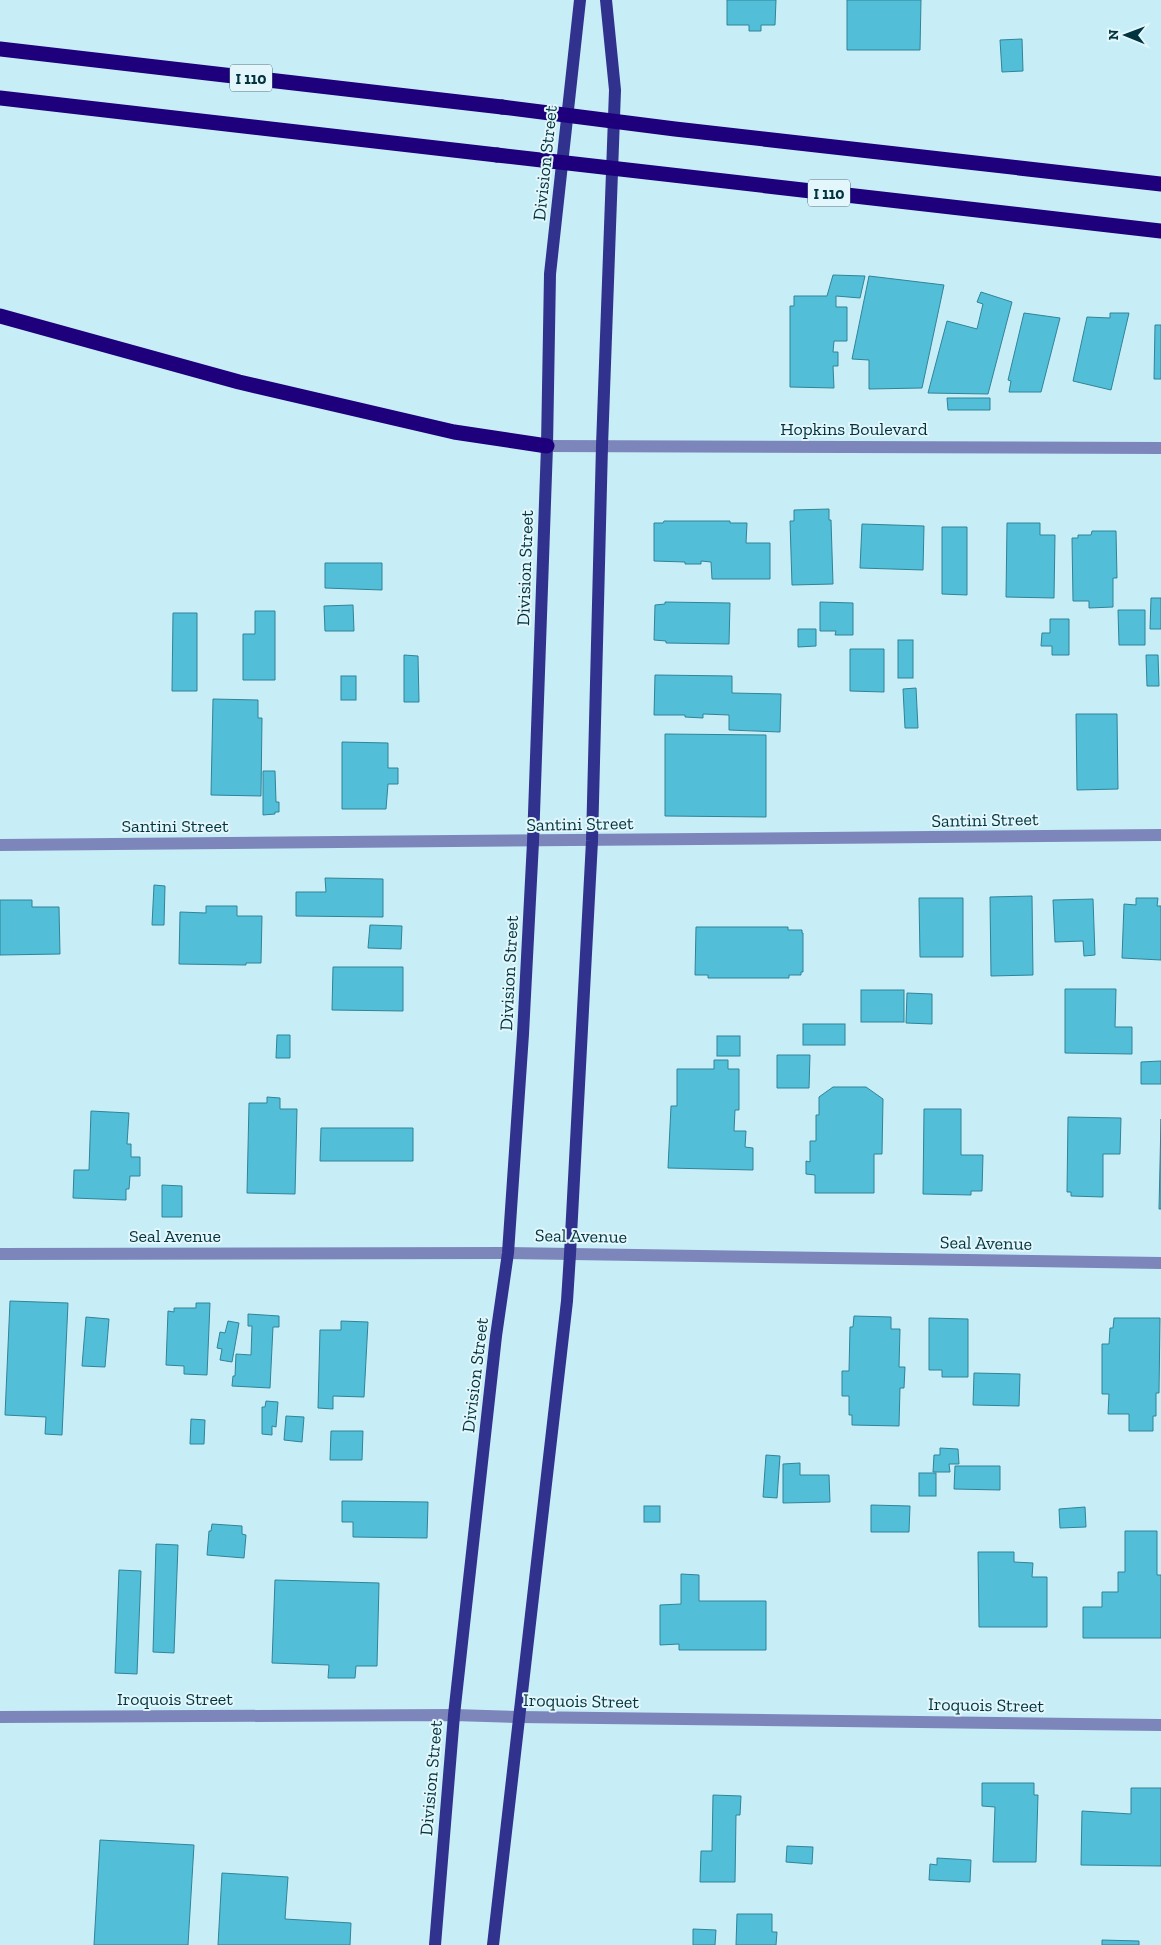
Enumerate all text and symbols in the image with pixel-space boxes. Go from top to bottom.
north arrow [1101,10,1151,60]
text: N [1105,29,1122,40]
road number: I 110 [230,64,272,92]
street label: Division Street [528,104,562,222]
road number: I 110 [808,180,850,207]
street label: Hopkins Boulevard [780,418,928,440]
street label: Division Street [512,509,538,626]
street label: Santini Street [931,808,1039,832]
street label: Santini Street [526,812,634,836]
street label: Santini Street [121,815,229,837]
street label: Division Street [495,914,523,1031]
street label: Seal Avenue [535,1224,627,1248]
street label: Seal Avenue [129,1225,221,1247]
street label: Seal Avenue [940,1231,1032,1255]
street label: Division Street [457,1316,493,1434]
street label: Iroquois Street [117,1688,233,1710]
street label: Iroquois Street [523,1689,639,1713]
street label: Iroquois Street [928,1693,1044,1717]
street label: Division Street [415,1719,447,1837]

